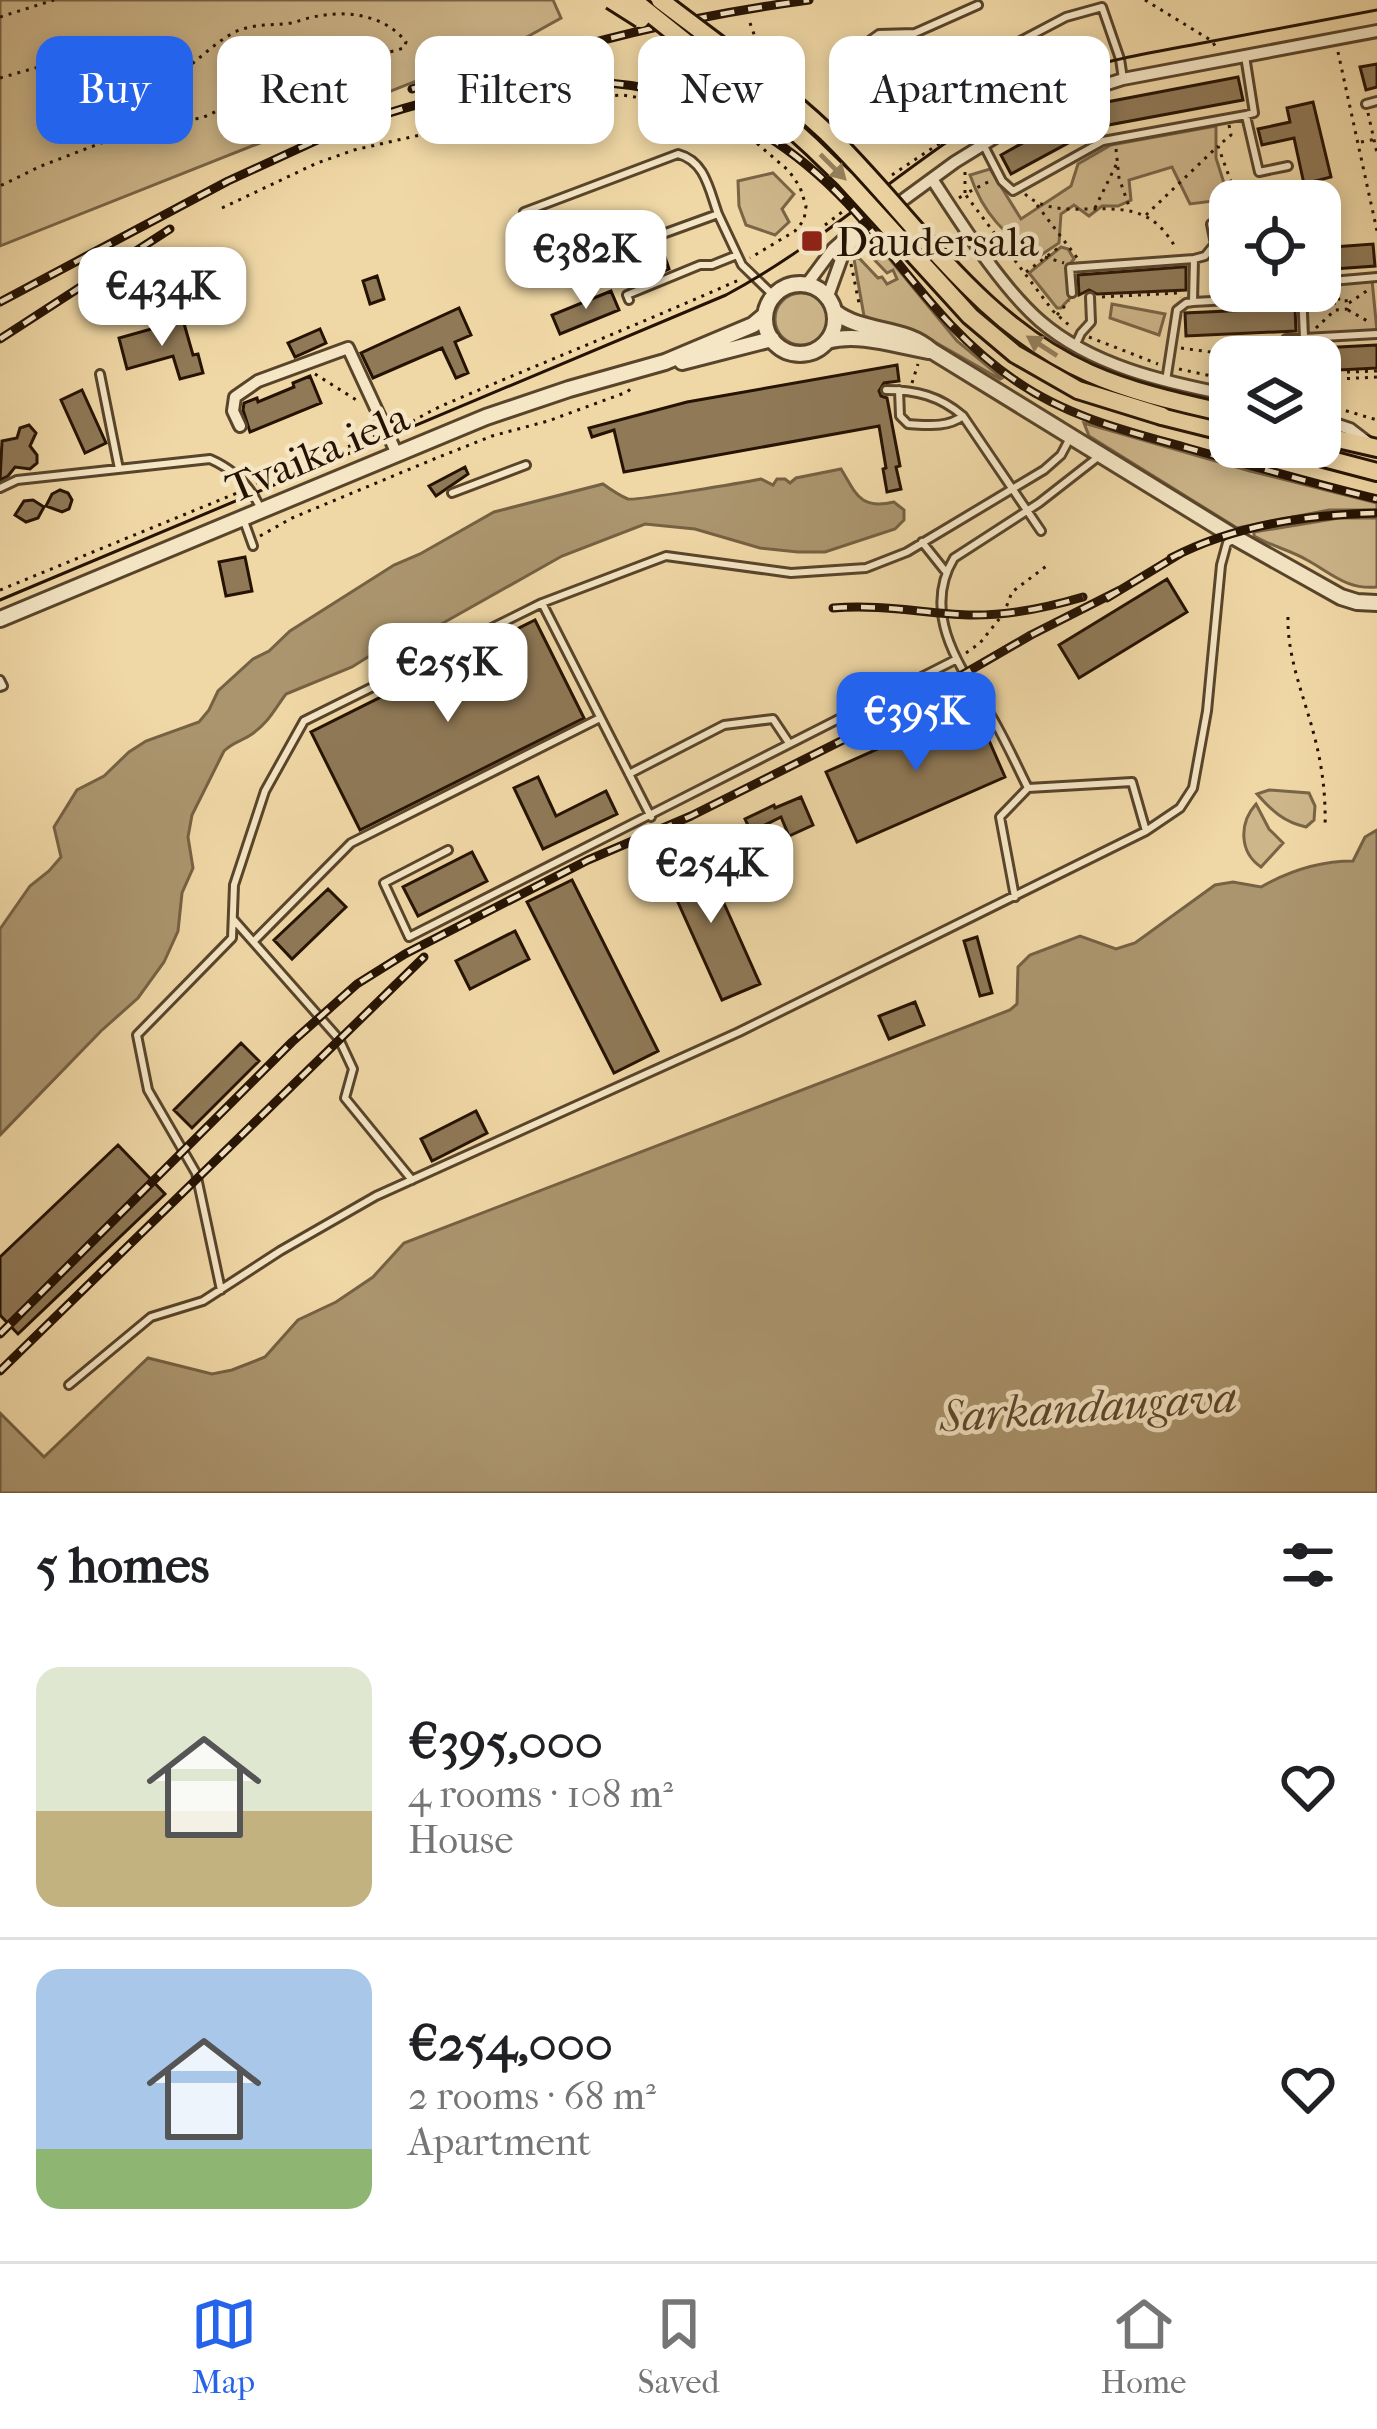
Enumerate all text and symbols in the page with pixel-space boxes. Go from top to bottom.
chip: Buy [36,36,193,144]
chip: Rent [217,36,391,144]
chip: Filters [415,36,614,144]
chip: New [638,36,805,144]
chip: Apartment [829,36,1110,144]
one-way arrow [818,153,846,181]
map controls [1209,180,1341,468]
button: locate [1209,180,1341,312]
pin: €382K [502,210,670,312]
place label: Daudersala [836,218,1039,267]
text: €382K [532,226,640,272]
marker: Daudersala [799,228,825,254]
pin: €434K [78,247,246,349]
text: €434K [105,263,219,309]
one-way arrow [1026,336,1059,358]
button: layers [1209,336,1341,468]
street label: Tvaika iela [219,393,417,514]
pin: €255K [364,623,532,725]
text: €255K [395,639,501,685]
pin: €395K [832,672,1000,774]
text: €395K [864,688,968,734]
pin: €254K [627,824,795,926]
text: €254K [655,840,767,886]
water label: Sarkandaugava [937,1371,1239,1444]
icon: filters [1275,1532,1341,1598]
text: 5 homes [36,1535,209,1595]
text: €395,000 [408,1711,603,1771]
icon: home [132,1715,276,1859]
icon: heart [1275,1754,1341,1820]
text: 4 rooms · 108 m² [408,1771,673,1817]
text: House [408,1817,514,1863]
text: €254,000 [408,2013,613,2073]
icon: home [132,2017,276,2161]
icon: heart [1275,2056,1341,2122]
text: 2 rooms · 68 m² [408,2073,656,2119]
text: Apartment [408,2119,591,2165]
tab: Map [191,2291,257,2402]
tab: Saved [638,2291,719,2402]
tab: Home [1101,2291,1186,2402]

